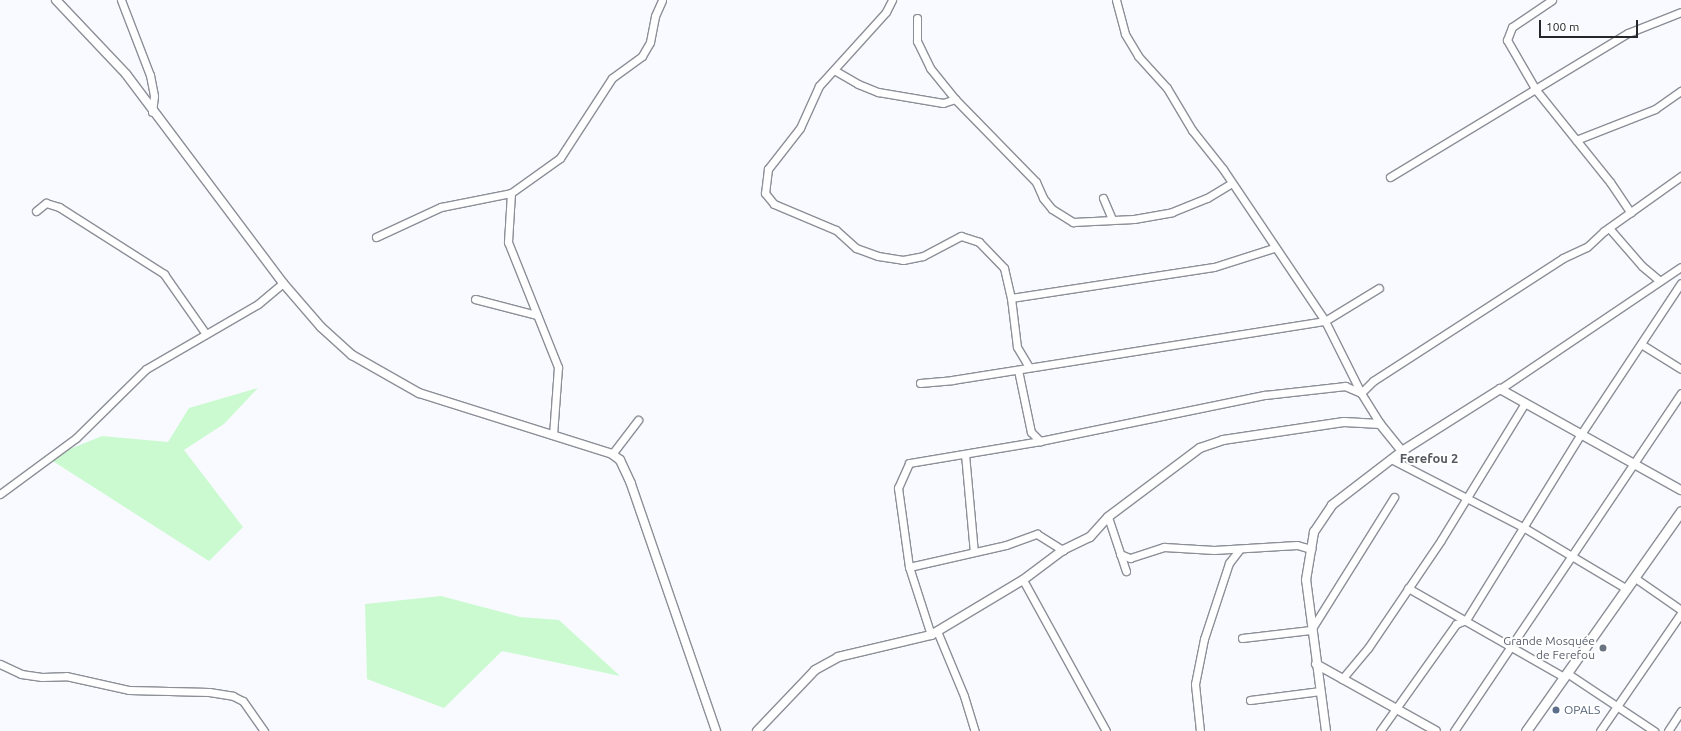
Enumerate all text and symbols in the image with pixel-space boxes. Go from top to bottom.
scale bar [1541,12,1640,38]
text: 100 m [1546,20,1579,33]
district label: Ferefou 2 [1400,450,1458,466]
place label: Grande Mosquée de Ferefou [1503,634,1595,662]
marker: Grande Mosquée de Ferefou [1598,643,1608,653]
place label: OPALS [1564,703,1600,717]
marker: OPALS [1551,705,1561,715]

